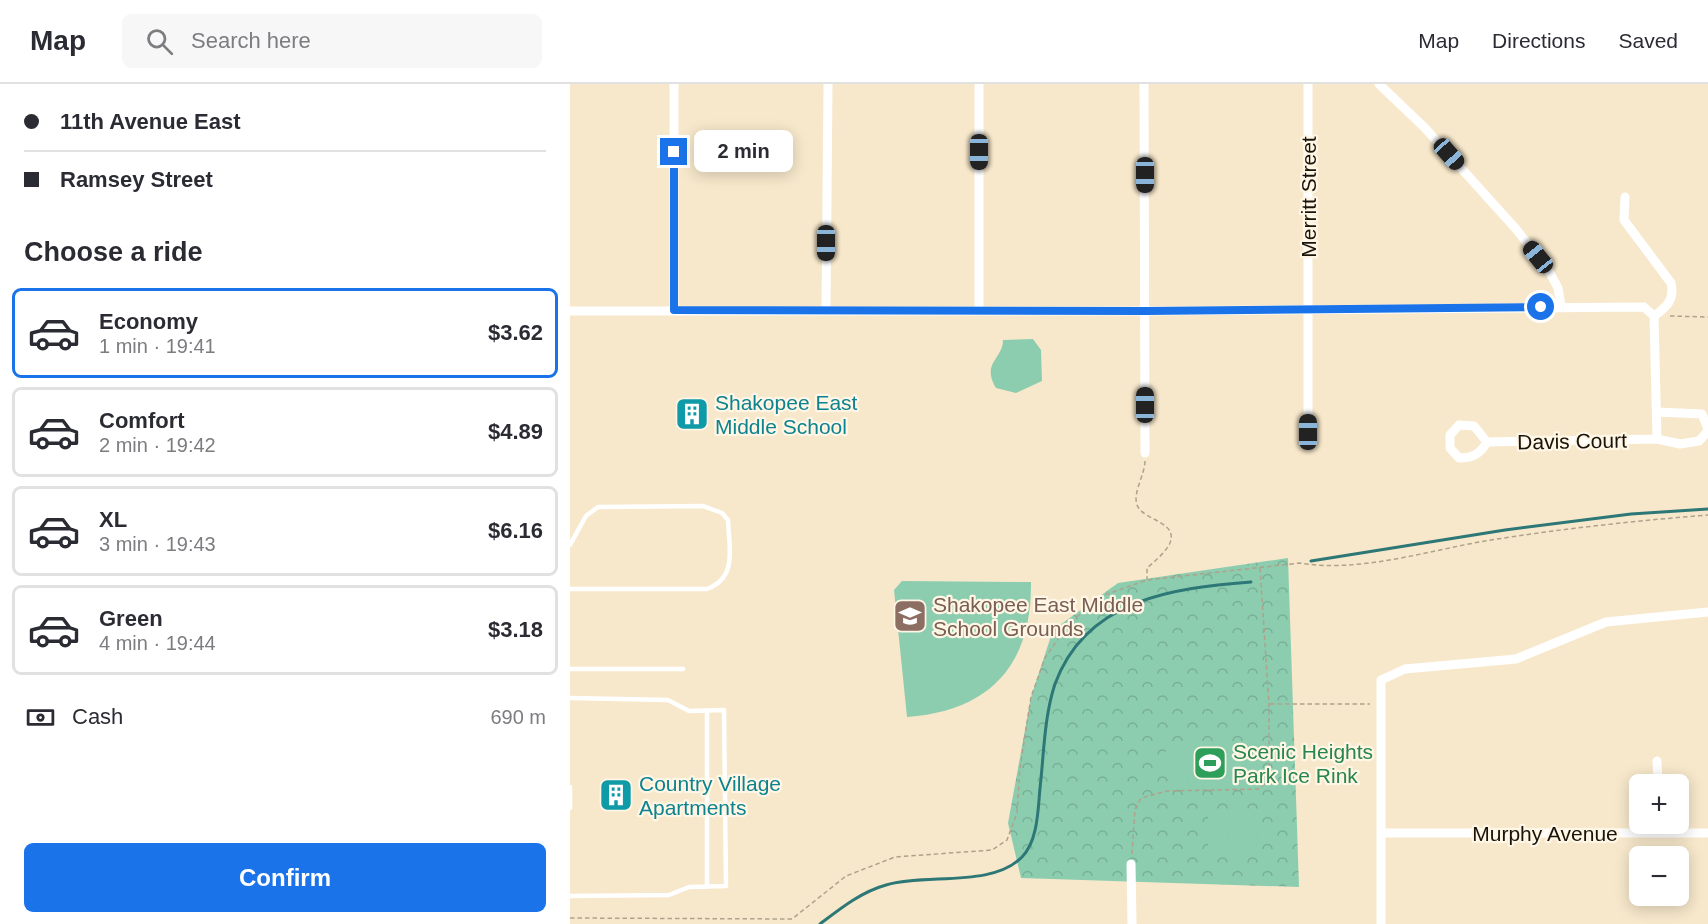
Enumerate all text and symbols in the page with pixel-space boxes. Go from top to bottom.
search box [122,14,542,68]
text: Map [30,25,86,56]
icon: search [143,25,176,58]
text: Search here [191,28,311,53]
text: Map [1418,29,1459,52]
text: Directions [1492,29,1585,52]
text: Saved [1618,29,1678,52]
text: 11th Avenue East [60,109,241,134]
callout: 2 min [695,131,794,173]
car [970,134,988,170]
car [1430,135,1468,173]
street label: Merritt Street [1297,136,1320,258]
route end [660,138,687,165]
text: 2 min [717,140,770,162]
car [1136,157,1154,193]
text: Ramsey Street [60,167,213,192]
car [817,225,835,261]
text: Choose a ride [24,237,203,267]
car [1520,237,1556,277]
route start [1527,293,1554,320]
icon: car [27,306,81,360]
text: Economy [99,309,198,334]
text: $3.62 [488,320,543,345]
text: 1 min · 19:41 [99,335,216,357]
car [1136,387,1154,423]
place label: Shakopee East Middle School [715,391,858,438]
building icon: Shakopee East Middle School [674,396,710,432]
icon: car [27,405,81,459]
text: Comfort [99,408,185,433]
car [1299,414,1317,450]
text: $4.89 [488,419,543,444]
street label: Davis Court [1517,429,1627,453]
text: 2 min · 19:42 [99,434,216,456]
icon: car [27,504,81,558]
text: XL [99,507,127,532]
text: $6.16 [488,518,543,543]
text: 3 min · 19:43 [99,533,216,555]
place label: Shakopee East Middle School Grounds [933,593,1143,640]
school or university icon: Shakopee East Middle School Grounds [892,598,928,634]
icon: car [27,603,81,657]
text: Green [99,606,163,631]
text: $3.18 [488,617,543,642]
text: 4 min · 19:44 [99,632,216,654]
icon: cash [24,701,57,734]
text: Cash [72,704,123,729]
text: 690 m [490,706,546,728]
place label: Scenic Heights Park Ice Rink [1233,740,1373,787]
sports icon: Scenic Heights Park Ice Rink [1192,745,1228,781]
place label: Country Village Apartments [639,772,781,819]
map controls [1629,774,1689,906]
button: + [1629,774,1689,834]
building icon: Country Village Apartments [598,777,634,813]
street label: Murphy Avenue [1472,822,1618,845]
button: Confirm [24,843,546,912]
button: − [1629,846,1689,906]

